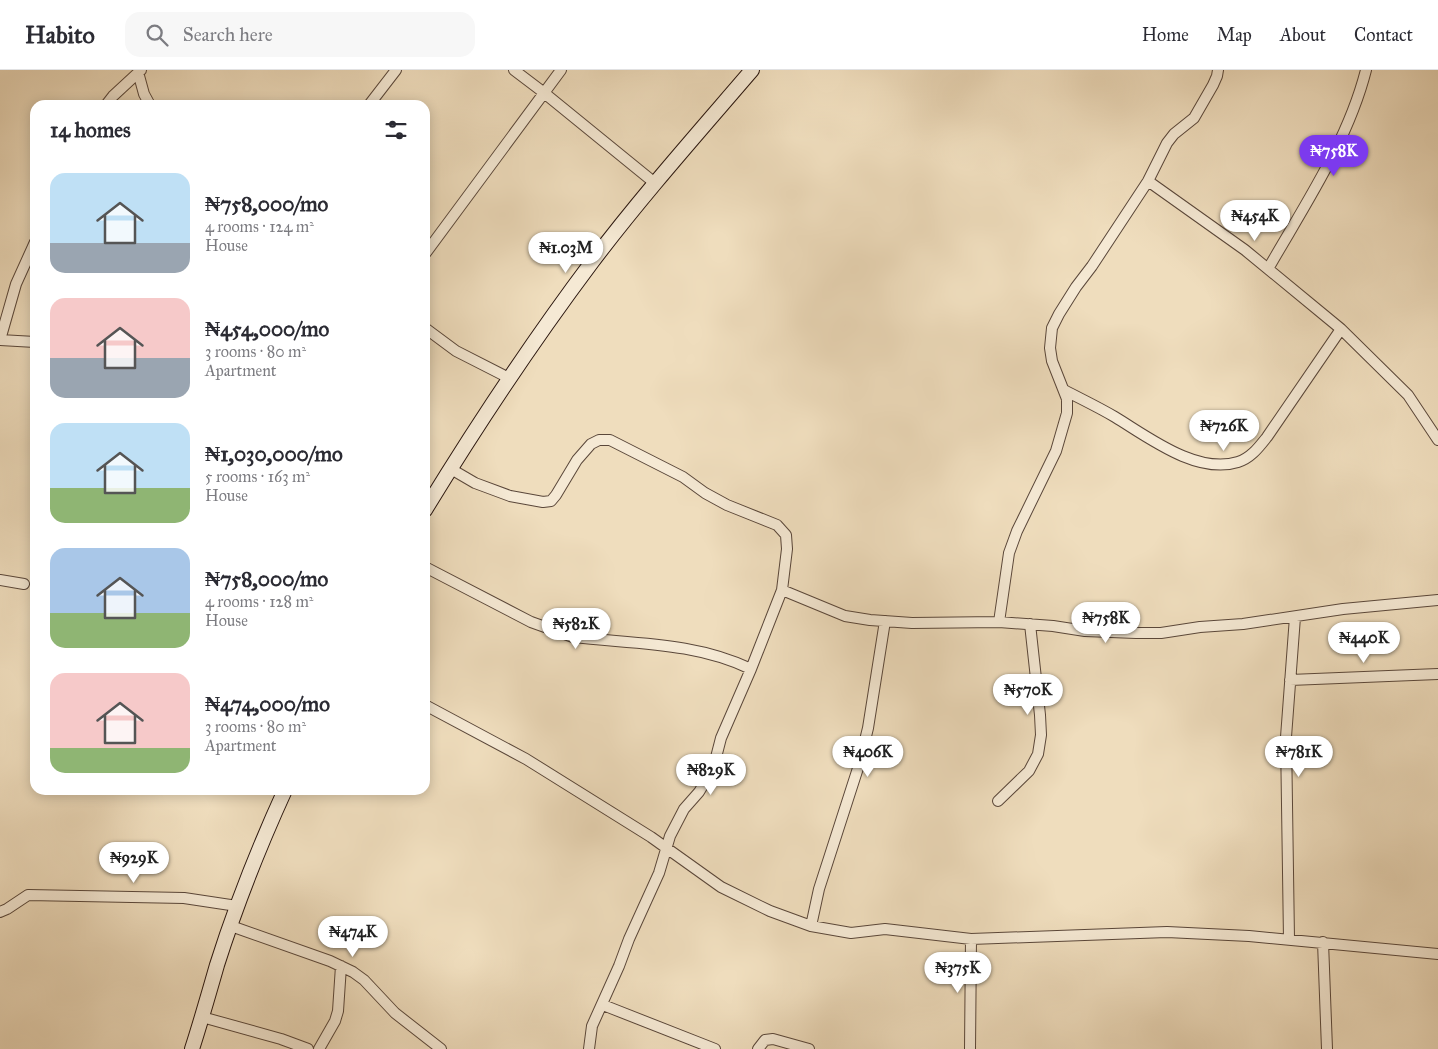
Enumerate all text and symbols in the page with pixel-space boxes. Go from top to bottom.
search box [125,12,475,57]
text: Habito [25,20,95,50]
icon: search [143,21,171,49]
text: Search here [183,23,273,46]
text: Home [1142,24,1189,46]
text: Map [1217,24,1252,46]
text: About [1280,24,1326,46]
text: Contact [1354,24,1413,46]
icon: filters [382,116,410,144]
text: 14 homes [50,117,131,143]
pin: ₦758K [1299,134,1369,177]
text: ₦758K [1310,141,1358,160]
text: ₦758,000/mo [205,191,328,217]
icon: home [90,193,150,253]
pin: ₦454K [1220,200,1290,242]
text: ₦454K [1231,206,1279,225]
text: 4 rooms · 124 m² [205,217,314,236]
pin: ₦1.03M [525,232,607,274]
text: House [205,236,248,255]
text: ₦1.03M [539,238,593,257]
text: ₦454,000/mo [205,316,329,342]
icon: home [90,318,150,378]
text: 3 rooms · 80 m² [205,342,306,361]
text: Apartment [205,361,277,380]
pin: ₦726K [1189,410,1259,452]
text: ₦726K [1200,416,1248,435]
text: ₦1,030,000/mo [205,441,343,467]
icon: home [90,443,150,503]
text: 5 rooms · 163 m² [205,467,310,486]
text: House [205,486,248,505]
text: ₦758,000/mo [205,566,328,592]
icon: home [90,568,150,628]
text: 4 rooms · 128 m² [205,592,314,611]
pin: ₦758K [1071,602,1141,644]
pin: ₦582K [541,608,611,650]
text: ₦758K [1082,608,1130,627]
text: House [205,611,248,630]
text: ₦582K [553,614,599,633]
pin: ₦440K [1329,622,1399,664]
text: ₦440K [1339,628,1389,647]
pin: ₦570K [993,674,1063,716]
text: ₦570K [1004,680,1052,699]
text: ₦474,000/mo [205,691,330,717]
icon: home [90,693,150,753]
text: 3 rooms · 80 m² [205,717,306,736]
text: Apartment [205,736,277,755]
pin: ₦406K [833,736,903,778]
pin: ₦781K [1264,736,1334,778]
text: ₦406K [843,742,893,761]
text: ₦781K [1276,742,1322,761]
pin: ₦829K [676,754,746,796]
text: ₦829K [687,760,735,779]
pin: ₦929K [99,842,169,884]
text: ₦929K [110,848,158,867]
pin: ₦474K [318,916,388,958]
text: ₦474K [329,922,377,941]
pin: ₦375K [923,952,993,994]
text: ₦375K [935,958,981,977]

